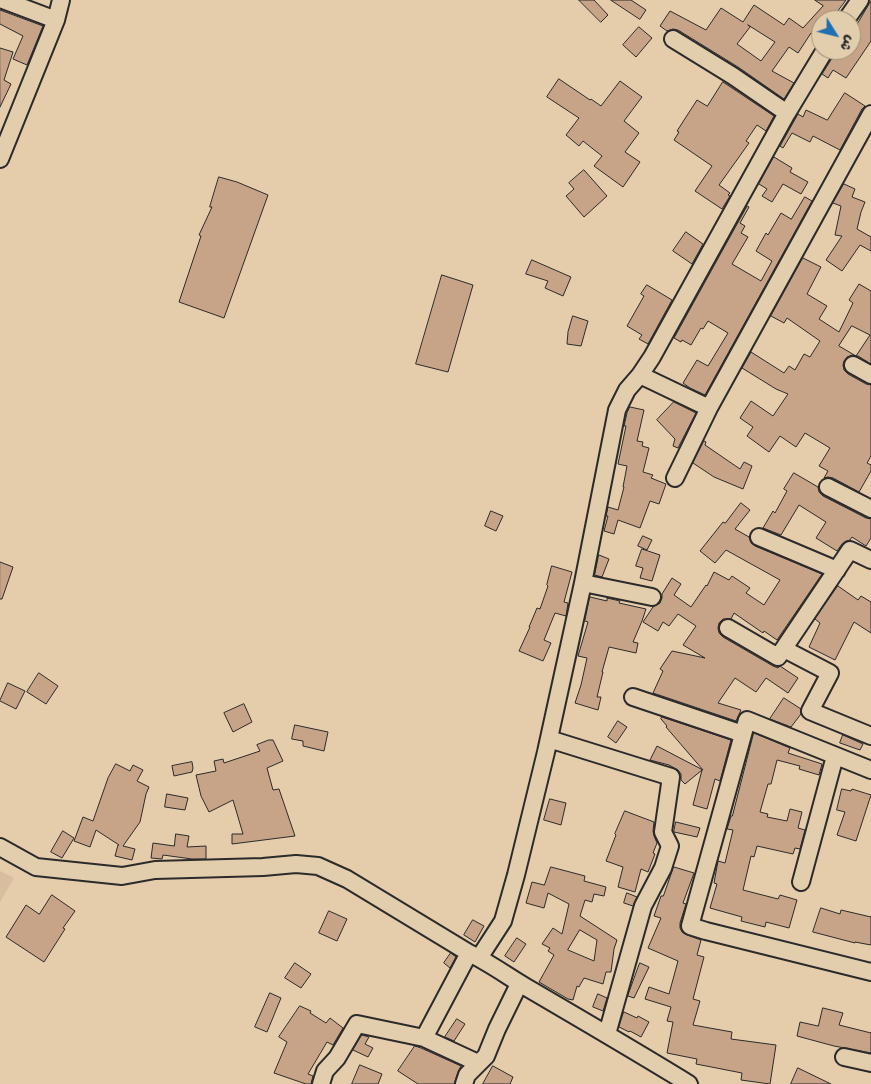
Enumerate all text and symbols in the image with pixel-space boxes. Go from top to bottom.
north arrow [811,10,861,60]
text: ش [836,32,859,55]

